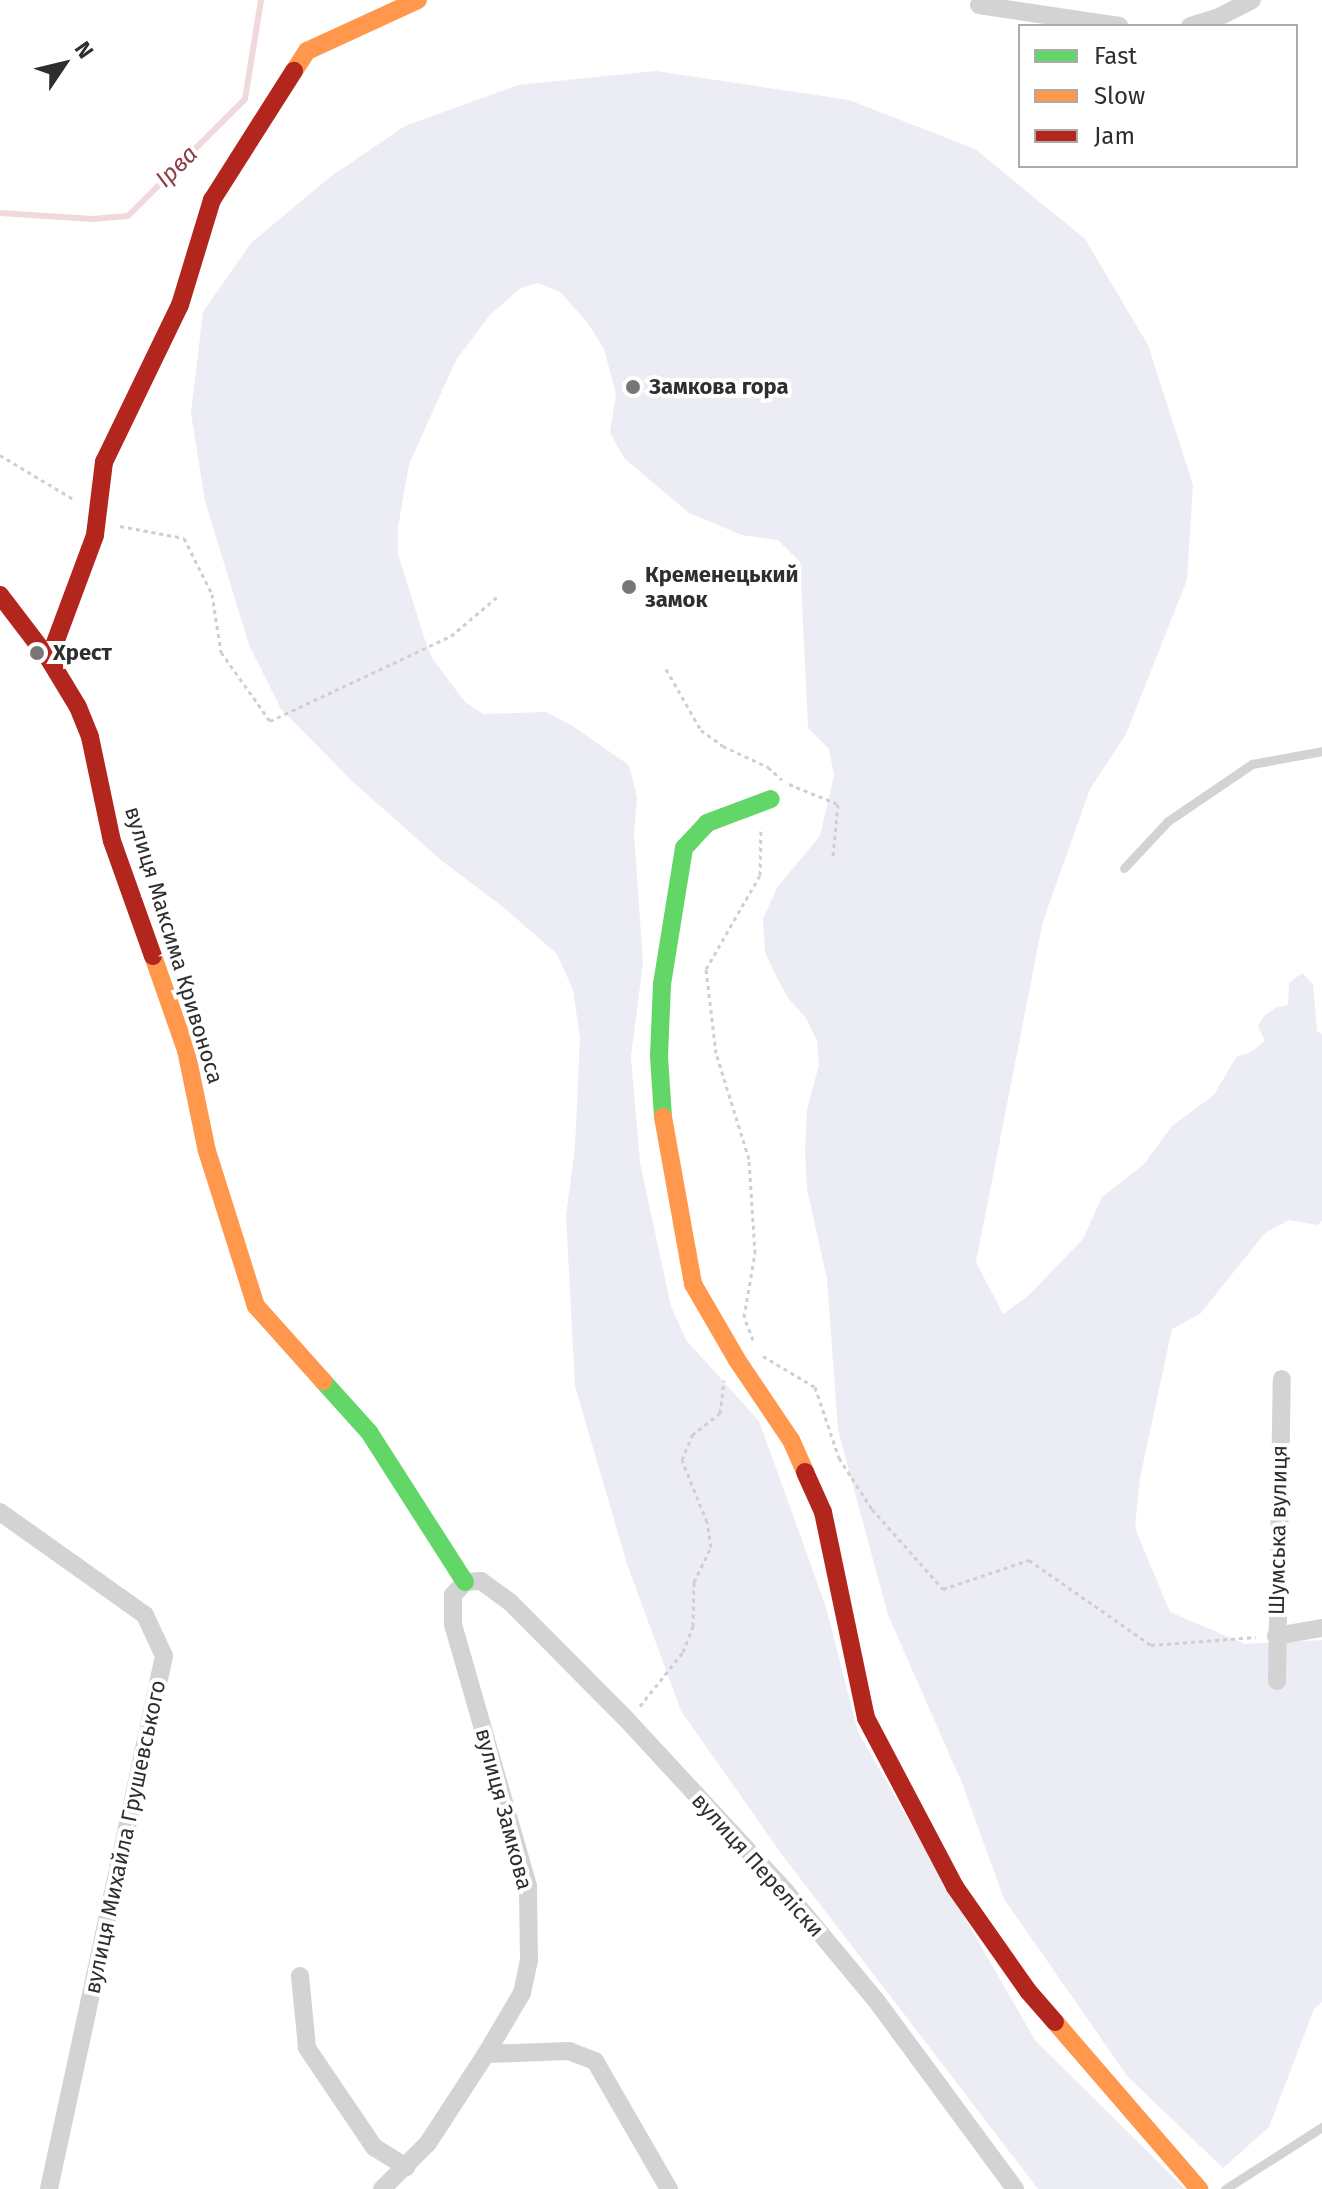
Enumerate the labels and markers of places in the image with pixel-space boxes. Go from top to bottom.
place label: Замкова гора [649,374,788,400]
marker: Замкова гора [624,378,642,396]
place label: Кременецький замок [645,561,799,612]
marker: Кременецький замок [620,578,638,596]
place label: Хрест [53,640,112,666]
marker: Хрест [28,644,46,662]

